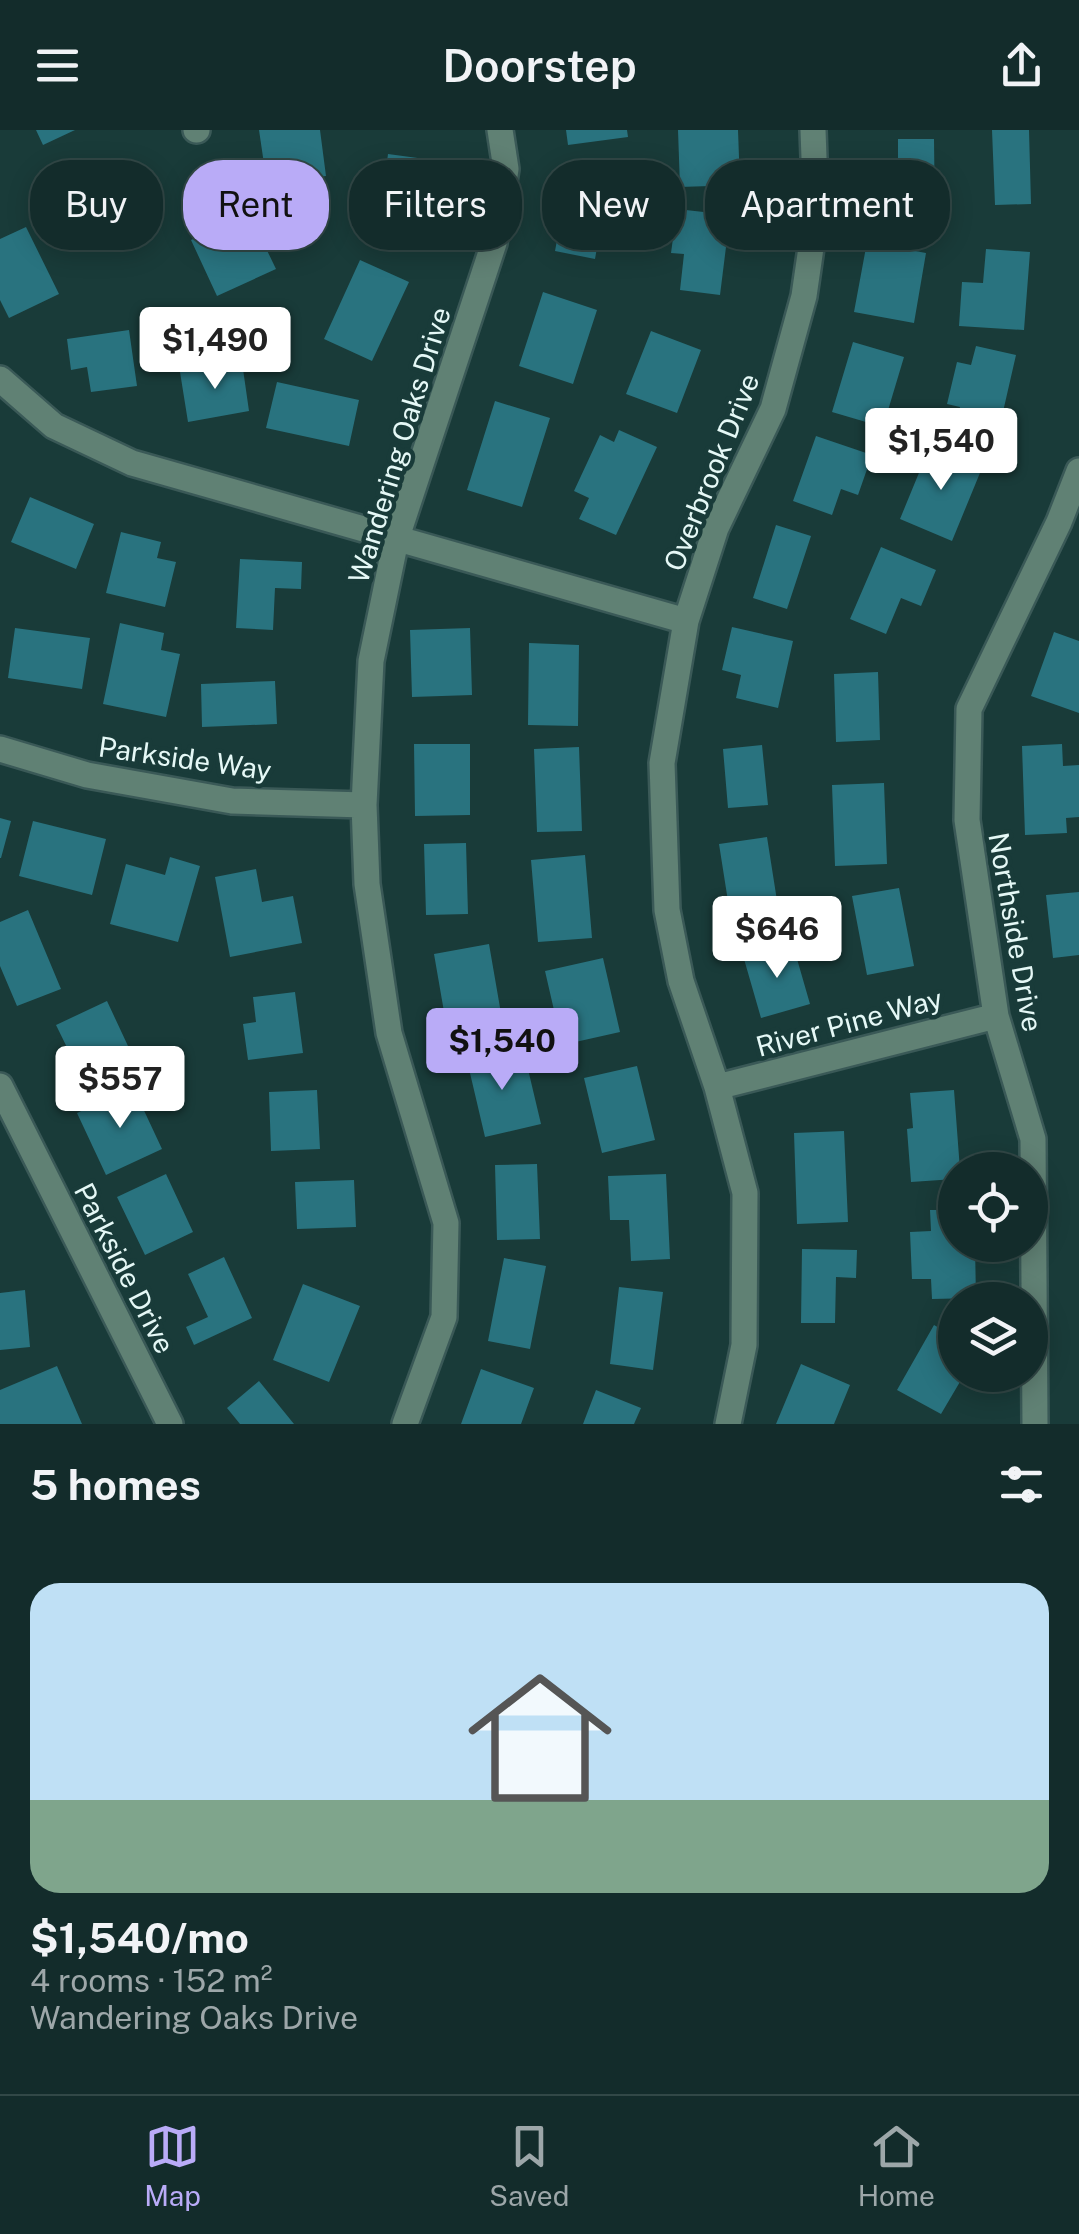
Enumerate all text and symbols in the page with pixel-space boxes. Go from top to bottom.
icon: menu [30,38,85,93]
icon: share [994,38,1049,93]
text: Doorstep [442,39,637,92]
chip: Buy [30,160,163,250]
chip: Rent [183,160,329,250]
chip: Filters [349,160,522,250]
chip: New [542,160,685,250]
chip: Apartment [705,160,950,250]
street label: Wandering Oaks Drive [341,303,457,587]
pin: $1,490 [134,307,296,392]
text: $1,490 [162,321,268,358]
street label: Overbrook Drive [656,369,766,575]
pin: $1,540 [860,408,1022,493]
text: $1,540 [887,422,995,459]
street label: Parkside Way [96,730,274,786]
street label: Northside Drive [982,830,1050,1034]
pin: $646 [718,896,836,981]
text: $646 [735,910,819,947]
street label: River Pine Way [752,981,946,1063]
pin: $1,540 [421,1008,583,1093]
text: $1,540 [448,1022,556,1059]
pin: $557 [61,1046,179,1131]
text: $557 [77,1060,163,1097]
map controls [938,1152,1048,1392]
button: locate [938,1152,1048,1262]
street label: Parkside Drive [68,1177,182,1359]
button: layers [938,1282,1048,1392]
icon: filters [994,1457,1049,1512]
text: 5 homes [30,1460,201,1509]
icon: home [450,1648,630,1828]
text: $1,540/mo [30,1913,249,1962]
text: 4 rooms · 152 m² [30,1962,272,1999]
text: Wandering Oaks Drive [30,1999,358,2036]
tab: Map [144,2119,201,2212]
tab: Saved [489,2119,569,2212]
tab: Home [858,2119,935,2212]

